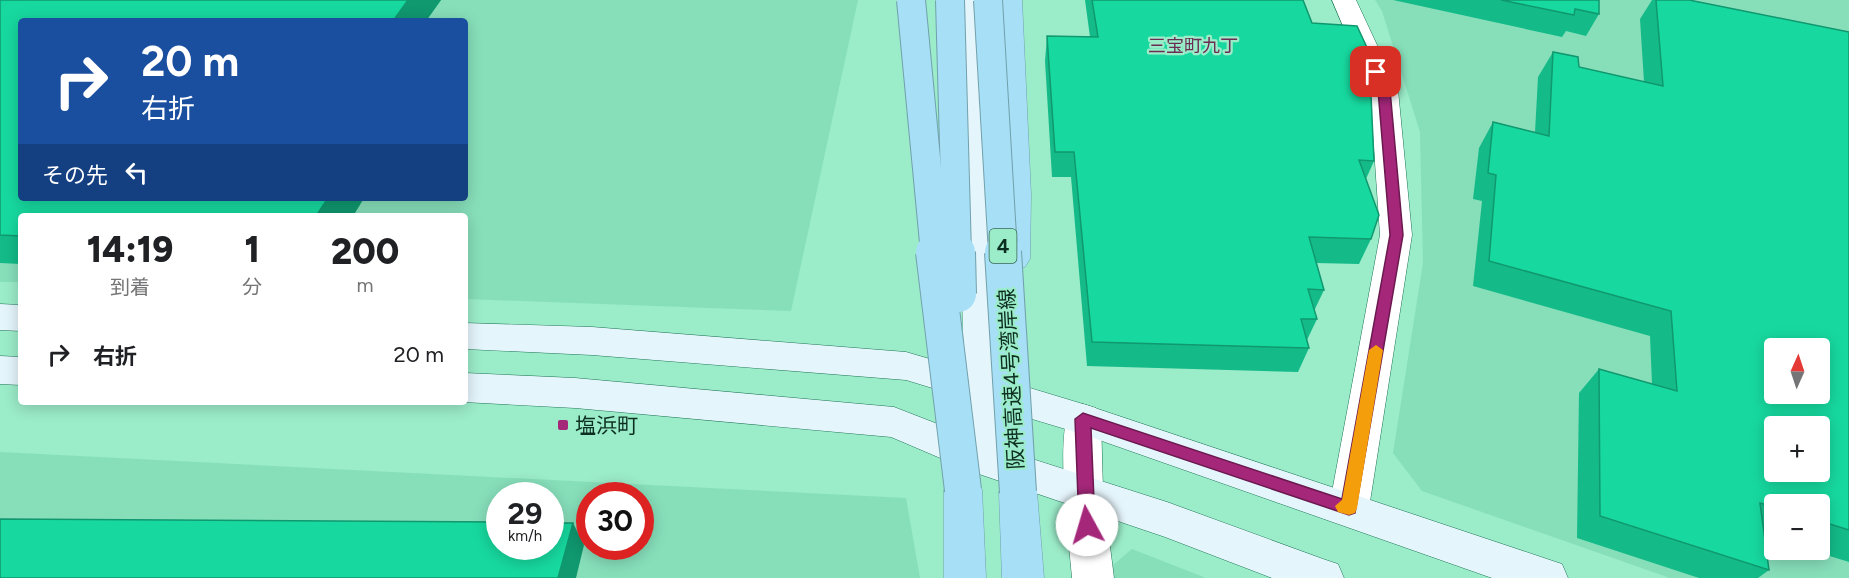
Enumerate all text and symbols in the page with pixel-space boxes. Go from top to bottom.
district label: 三宝町九丁 [1148,35,1238,57]
text: 20 m [141,36,239,87]
icon: right [42,42,120,120]
pin [1350,46,1401,97]
icon: arrive [1359,55,1392,88]
text: 右折 [141,92,195,125]
icon: left [120,156,153,189]
text: その先 [42,162,108,189]
text: 14:19 [87,228,173,271]
text: 1 [244,228,260,271]
road number: 4 [990,229,1016,263]
text: 200 [331,230,399,273]
text: m [357,273,374,297]
text: 到着 [110,275,150,299]
text: 分 [242,275,262,299]
street label: 阪神高速4号湾岸線 [994,288,1028,470]
icon: right [42,338,75,371]
north arrow [1764,338,1830,404]
map controls [1764,338,1830,560]
text: 20 m [393,341,444,368]
text: 右折 [93,343,137,370]
place label: 塩浜町 [575,413,638,438]
button: + [1764,416,1830,482]
marker: 塩浜町 [556,418,570,432]
speed limit sign: 30 [576,482,654,560]
position arrow [1055,493,1119,557]
button: − [1764,494,1830,560]
text: 29 [508,495,542,532]
text: km/h [508,527,542,545]

